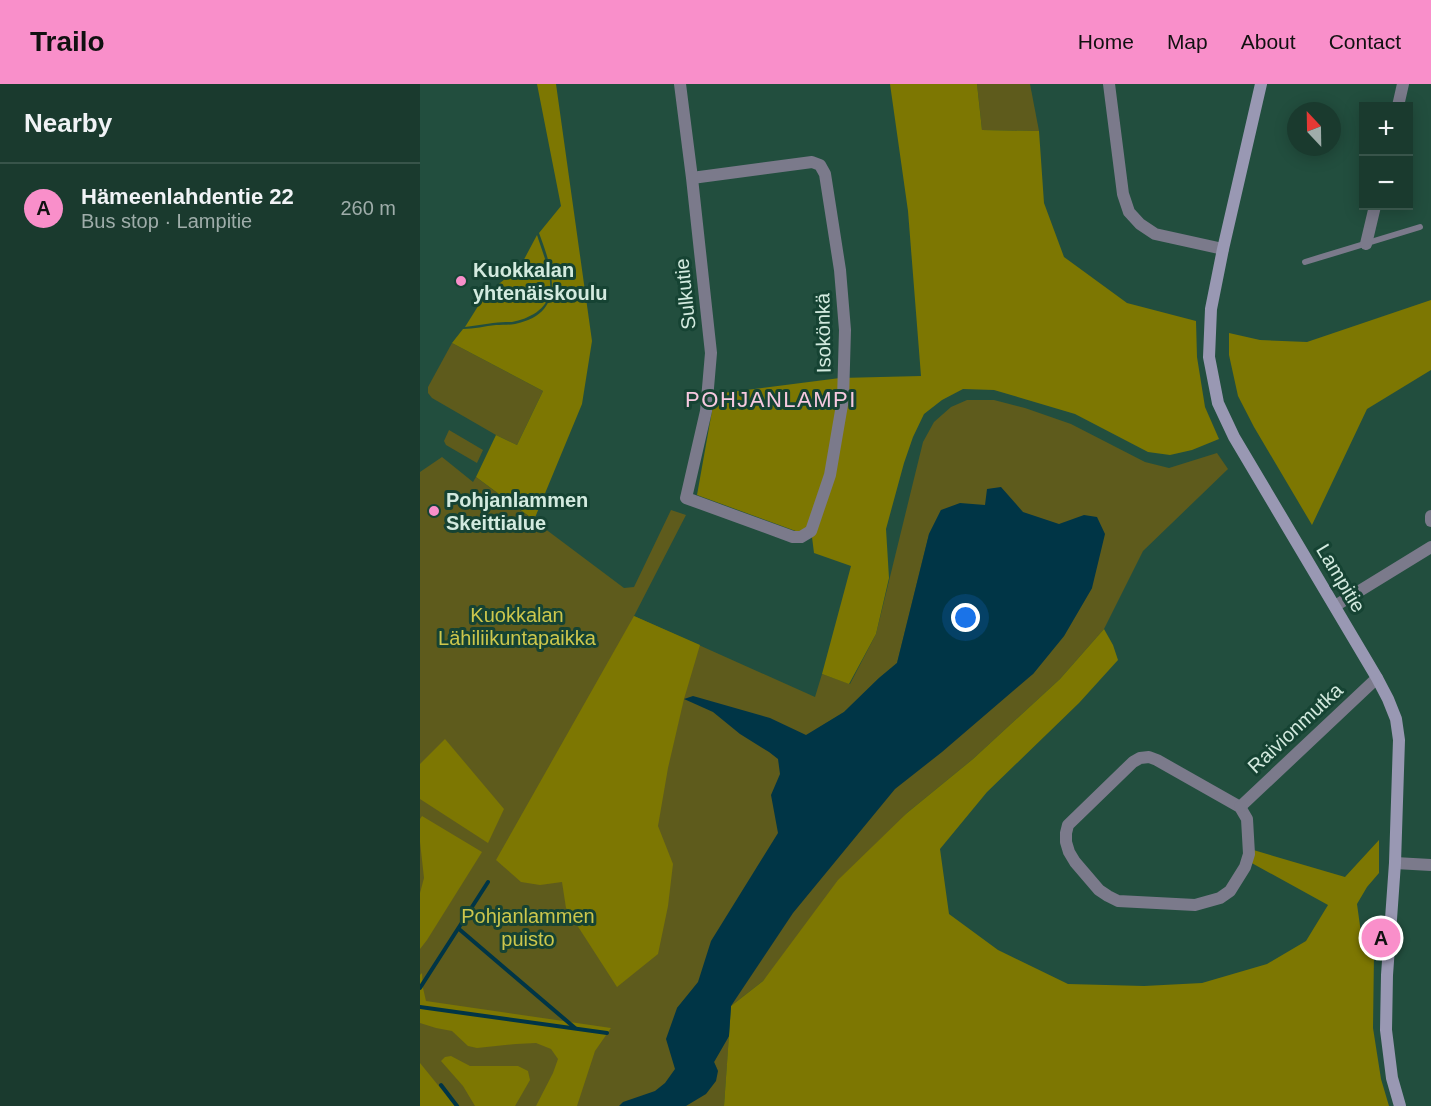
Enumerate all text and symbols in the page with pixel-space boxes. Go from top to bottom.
text: Trailo [30,26,105,57]
text: Home [1078,30,1134,53]
text: Map [1167,30,1208,53]
text: About [1241,30,1296,53]
text: Contact [1329,30,1401,53]
north arrow [1287,102,1341,156]
map controls [1359,102,1413,210]
button: + [1359,102,1413,156]
text: Nearby [24,108,112,138]
button: − [1359,156,1413,210]
text: Hämeenlahdentie 22 [81,184,294,209]
text: A [36,197,51,219]
text: 260 m [340,197,396,219]
text: Bus stop · Lampitie [81,210,252,232]
street label: Sulkutie [670,257,700,331]
place label: Kuokkalan yhtenäiskoulu [473,259,607,304]
marker: Kuokkalan yhtenäiskoulu [454,274,468,288]
street label: Isokönkä [811,292,835,373]
district label: POHJANLAMPI [685,387,857,412]
place label: Pohjanlammen Skeittialue [446,489,588,534]
marker: Pohjanlammen Skeittialue [427,504,441,518]
street label: Lampitie [1312,540,1370,616]
your location [951,603,980,632]
park label: Kuokkalan Lähiliikuntapaikka [438,604,597,649]
street label: Raivionmutka [1243,678,1347,777]
park label: Pohjanlammen puisto [461,905,595,950]
pin: A [1362,916,1400,960]

